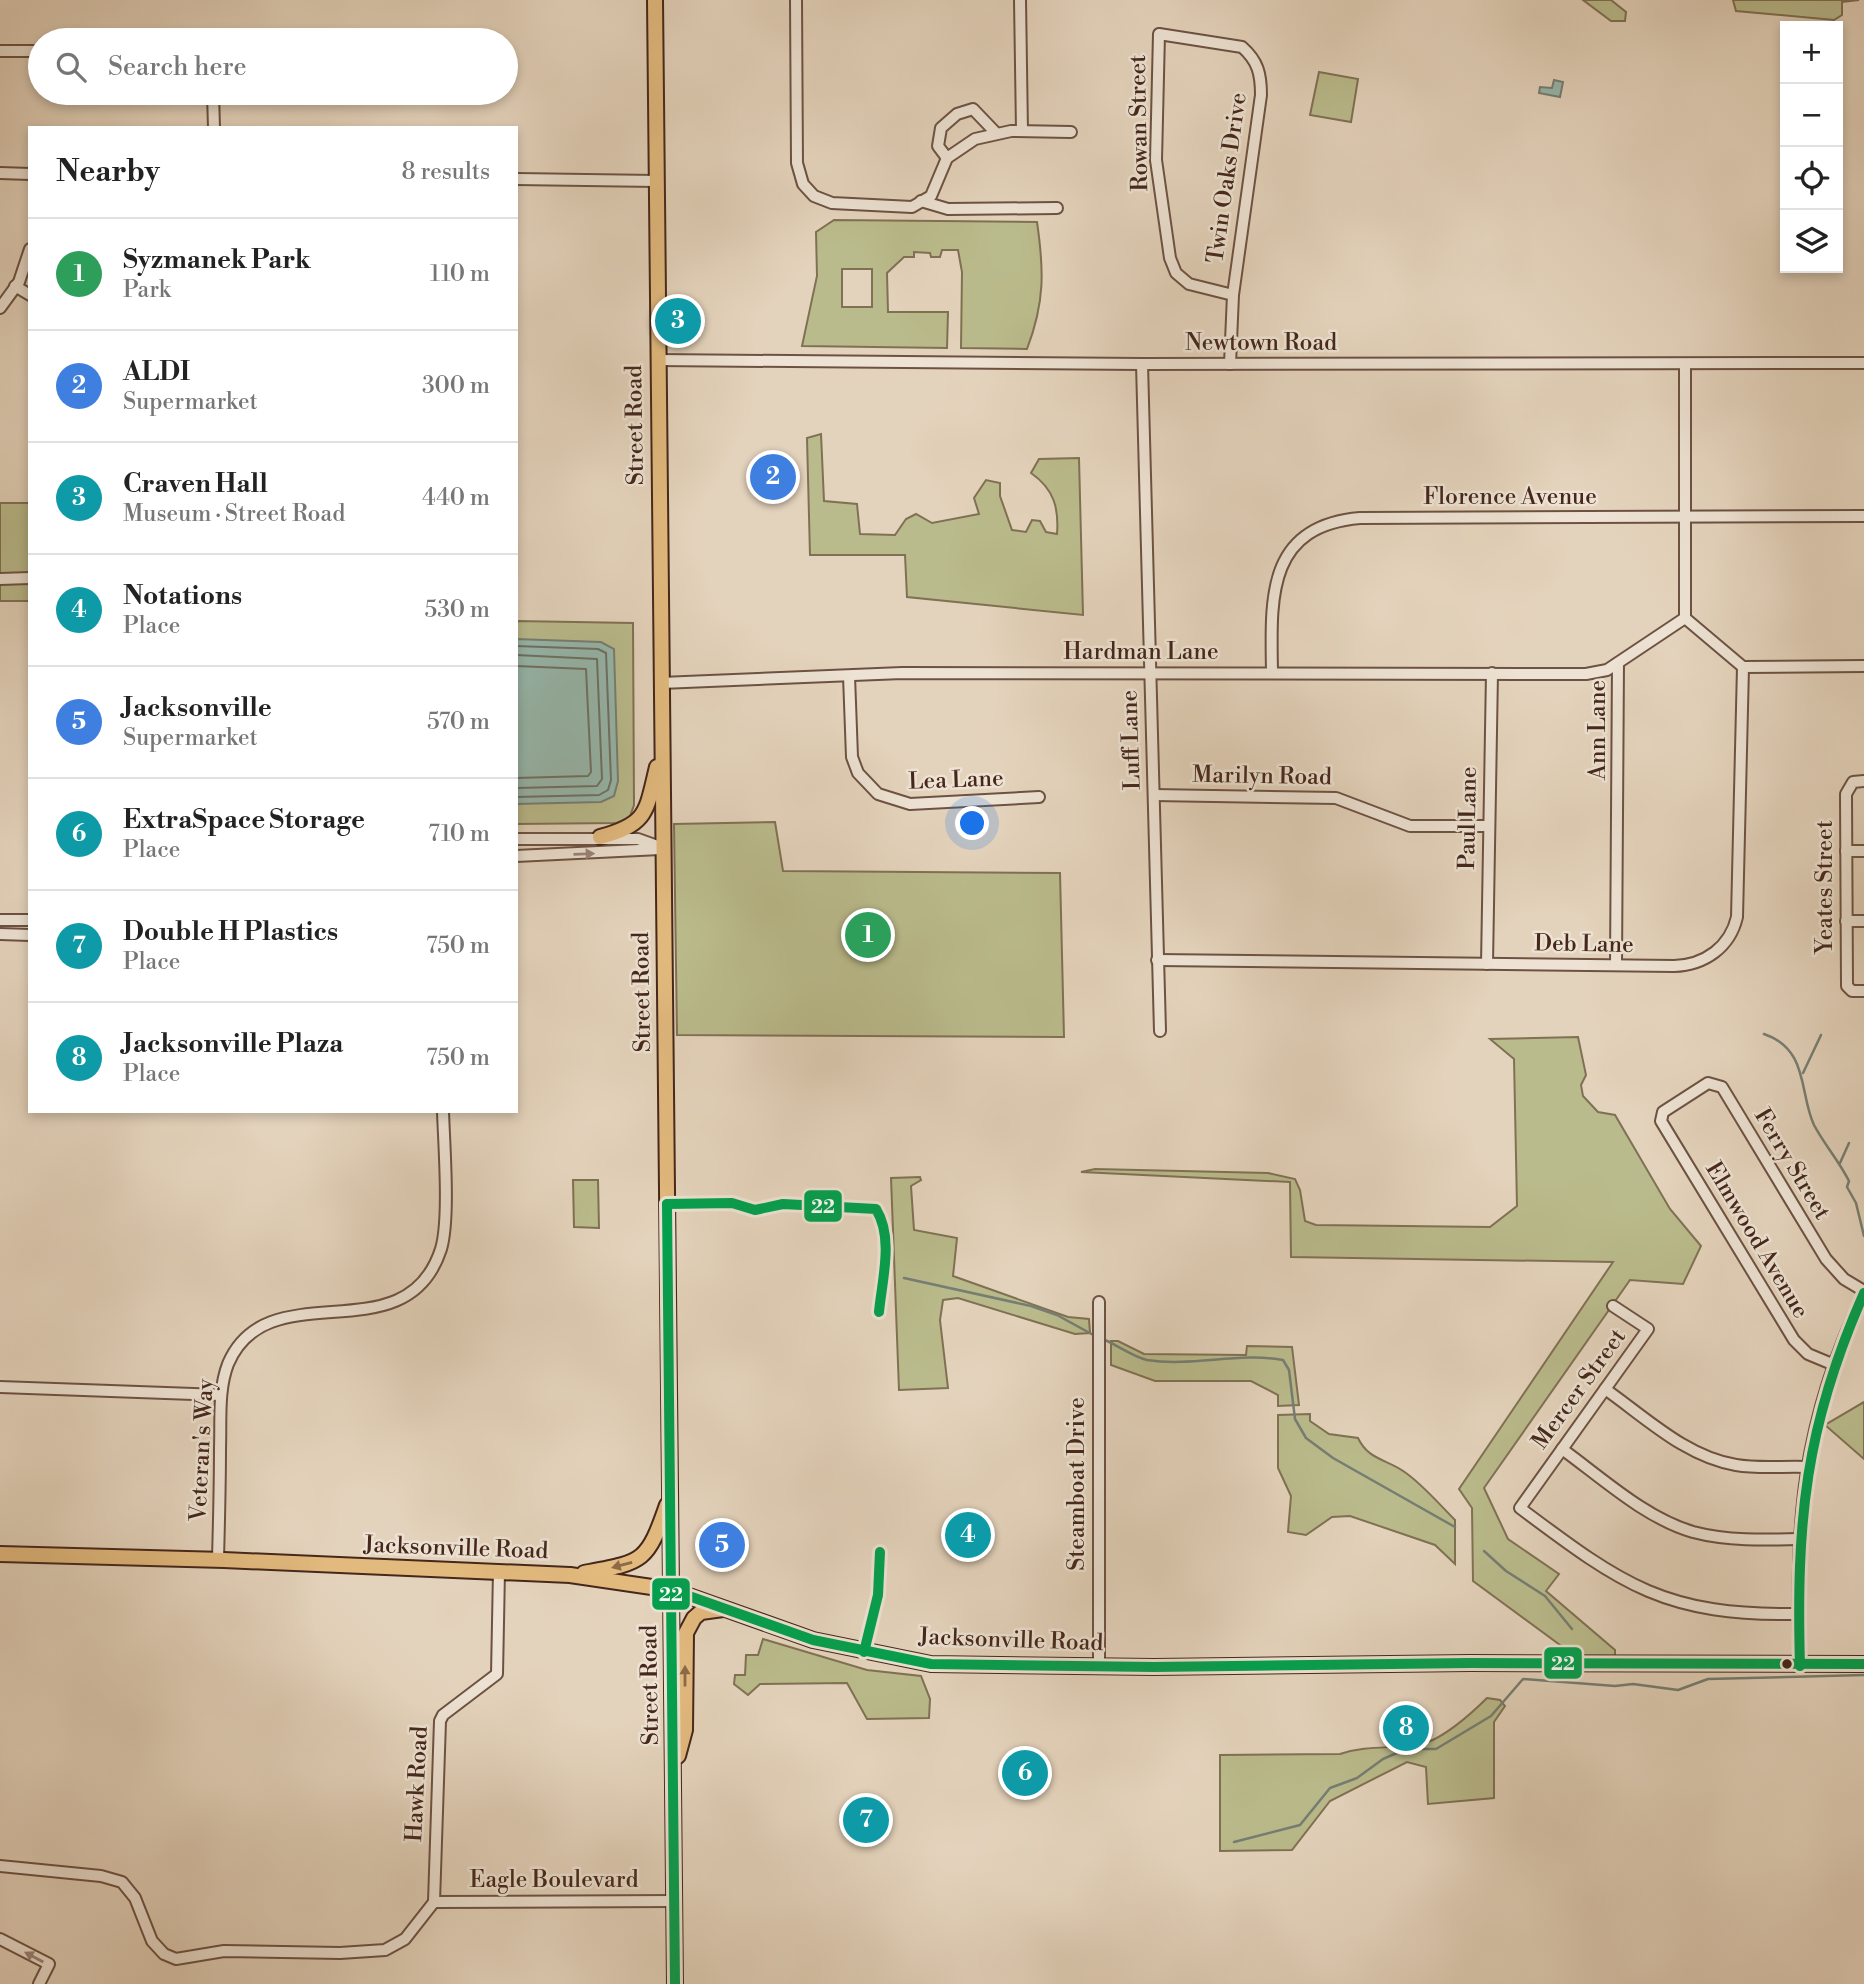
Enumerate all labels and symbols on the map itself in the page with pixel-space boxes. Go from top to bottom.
street label: Rowan Street [1124,54,1154,192]
street label: Twin Oaks Drive [1201,91,1253,265]
pin: 3 [655,295,701,347]
street label: Newtown Road [1185,329,1337,357]
street label: Street Road [620,364,650,486]
pin: 2 [750,451,796,503]
street label: Florence Avenue [1423,483,1597,511]
street label: Hardman Lane [1063,638,1219,666]
street label: Ann Lane [1584,680,1612,781]
street label: Luff Lane [1115,689,1147,791]
street label: Marilyn Road [1192,761,1332,791]
street label: Lea Lane [908,764,1004,796]
street label: Paul Lane [1453,766,1483,870]
your location [955,806,989,840]
street label: Yeates Street [1811,820,1839,955]
one-way arrow [574,848,596,859]
pin: 1 [845,909,891,961]
street label: Deb Lane [1534,929,1634,959]
street label: Street Road [627,931,657,1053]
street label: Ferry Street [1748,1103,1836,1225]
street label: Elmwood Avenue [1699,1157,1815,1323]
line badge: 22 [803,1189,843,1223]
text: 22 [811,1195,835,1219]
street label: Mercer Street [1526,1323,1632,1455]
street label: Veteran's Way [184,1377,220,1523]
street label: Steamboat Drive [1063,1397,1091,1571]
pin: 4 [945,1509,991,1561]
pin: 5 [699,1519,745,1571]
street label: Jacksonville Road [362,1531,549,1565]
one-way arrow [611,1560,633,1571]
line badge: 22 [651,1577,691,1611]
text: 22 [659,1583,683,1607]
street label: Jacksonville Road [917,1623,1104,1657]
street label: Street Road [635,1624,665,1746]
line badge: 22 [1543,1646,1583,1680]
text: 22 [1551,1652,1575,1676]
unlabelled marker [1780,1657,1794,1671]
one-way arrow [680,1665,691,1687]
pin: 8 [1383,1702,1429,1754]
street label: Hawk Road [400,1725,434,1843]
pin: 6 [1002,1747,1048,1799]
pin: 7 [843,1794,889,1846]
street label: Eagle Boulevard [470,1866,638,1894]
one-way arrow [24,1951,44,1962]

